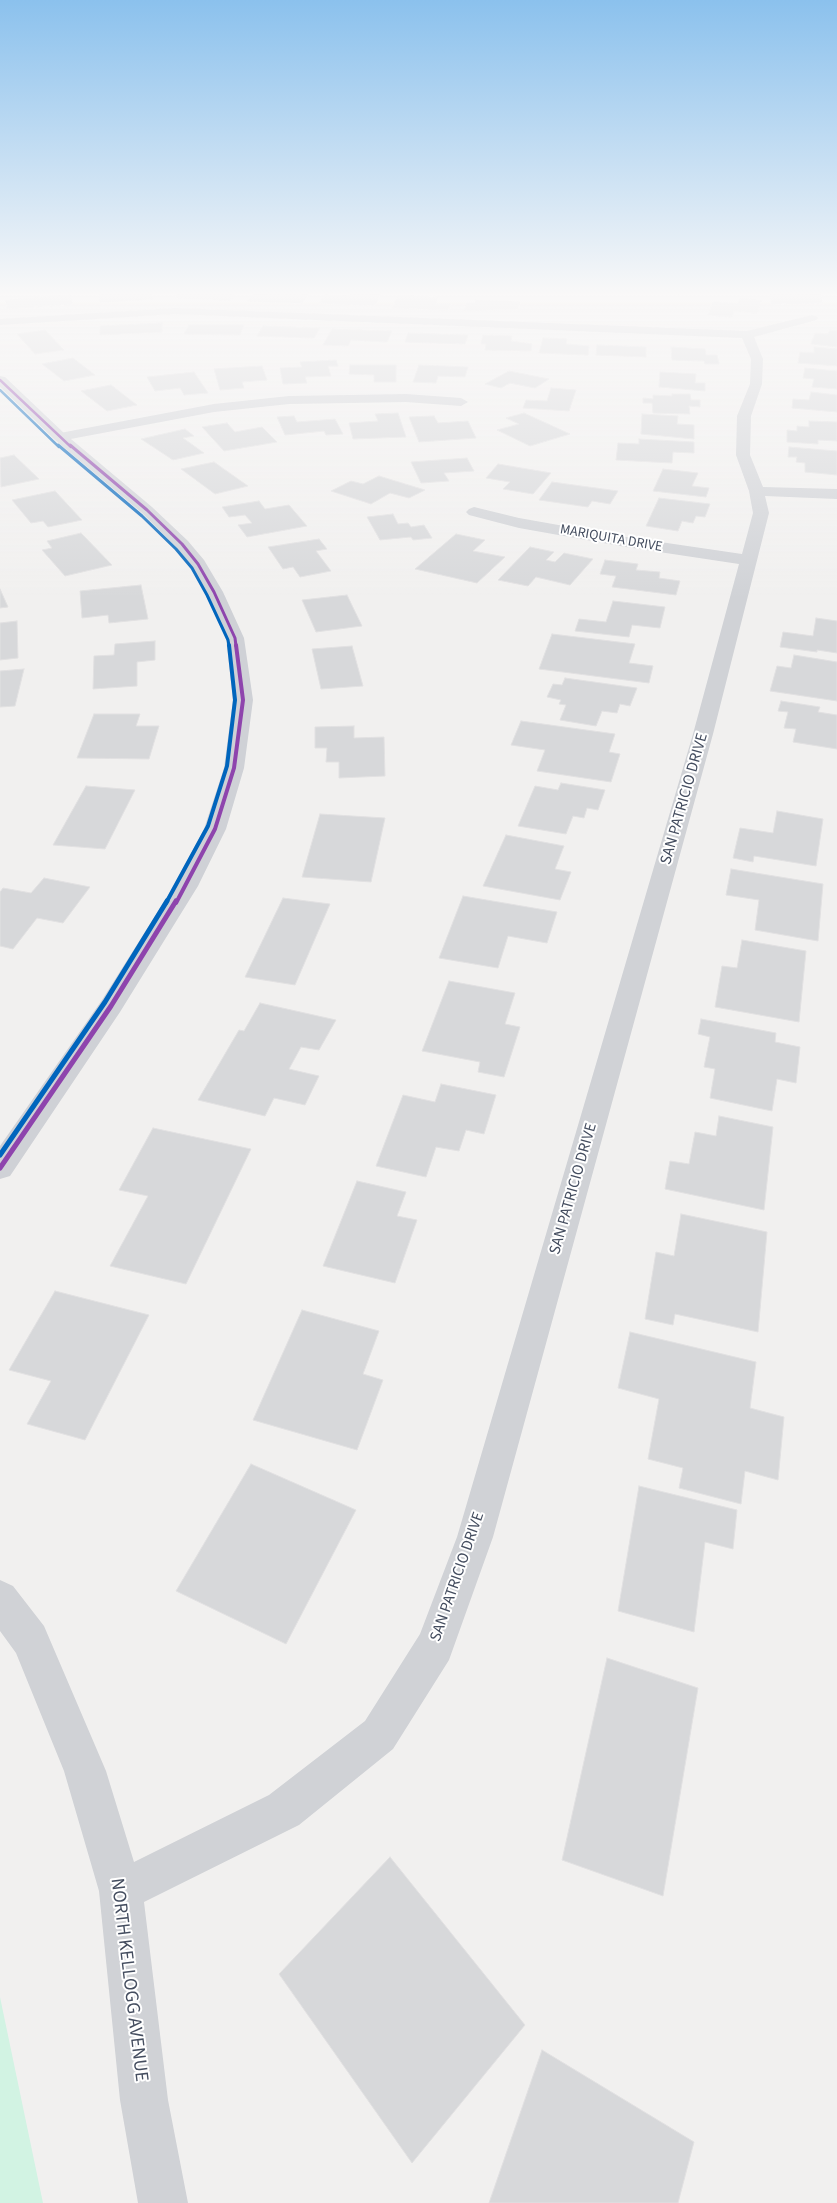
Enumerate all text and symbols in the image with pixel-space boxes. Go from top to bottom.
street label: MARIQUITA DRIVE [559,522,663,556]
street label: SAN PATRICIO DRIVE [657,731,713,867]
street label: SAN PATRICIO DRIVE [546,1121,602,1257]
street label: SAN PATRICIO DRIVE [427,1510,489,1644]
street label: NORTH KELLOGG AVENUE [104,1877,152,2083]

